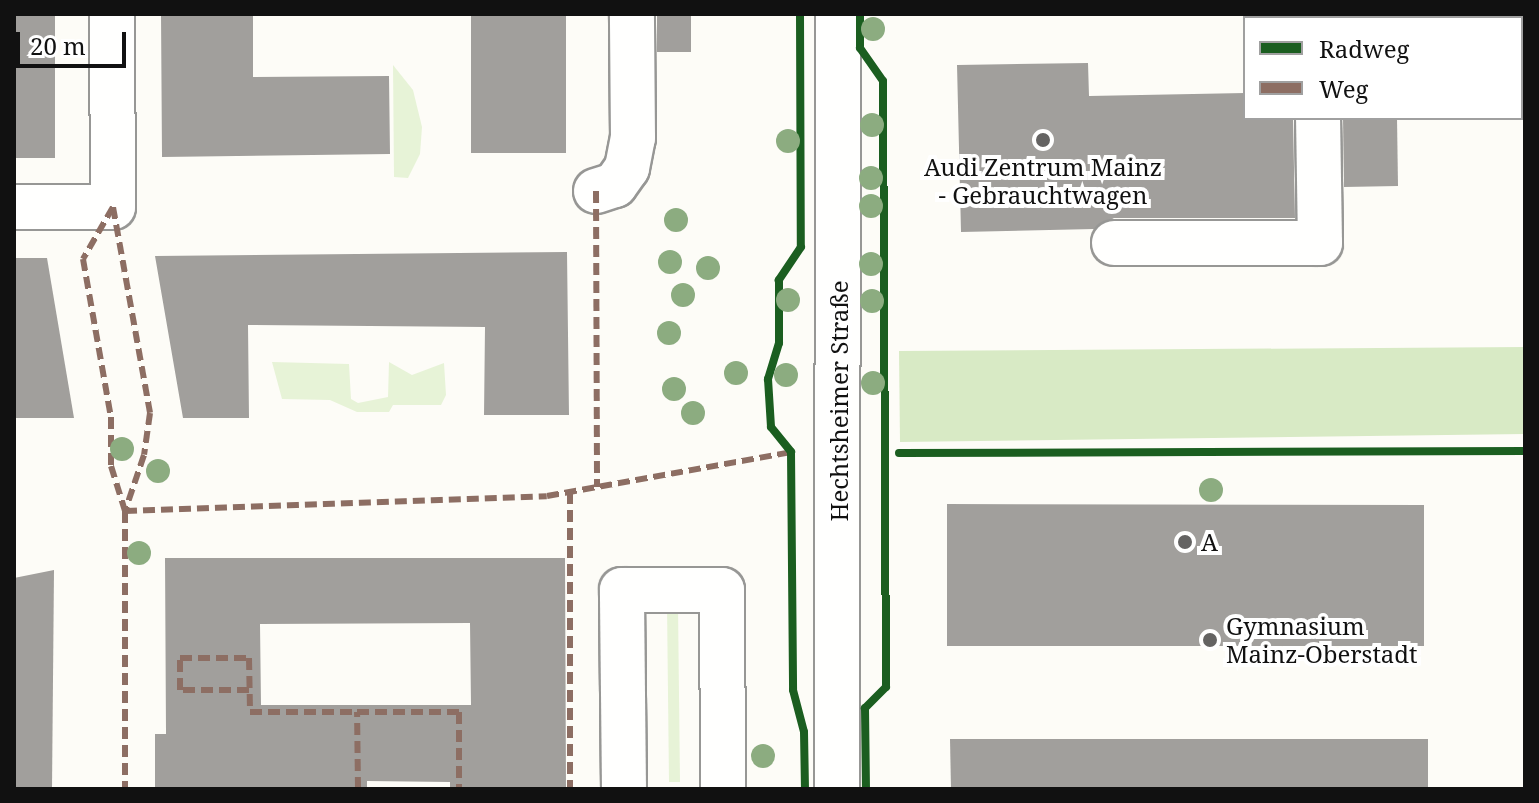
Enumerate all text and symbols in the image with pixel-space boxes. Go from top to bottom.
scale bar [20,16,130,66]
legend [1243,16,1523,120]
text: 20 m [30,29,86,62]
text: Radweg [1319,32,1409,65]
text: Weg [1319,72,1368,105]
marker: Audi Zentrum Mainz - Gebrauchtwagen [1034,131,1052,149]
place label: Audi Zentrum Mainz - Gebrauchtwagen [924,153,1162,209]
street label: Hechtsheimer Straße [825,280,853,522]
place label: A [1201,528,1218,556]
marker: A [1176,533,1194,551]
place label: Gymnasium Mainz-Oberstadt [1226,612,1418,668]
marker: Gymnasium Mainz-Oberstadt [1201,631,1219,649]

